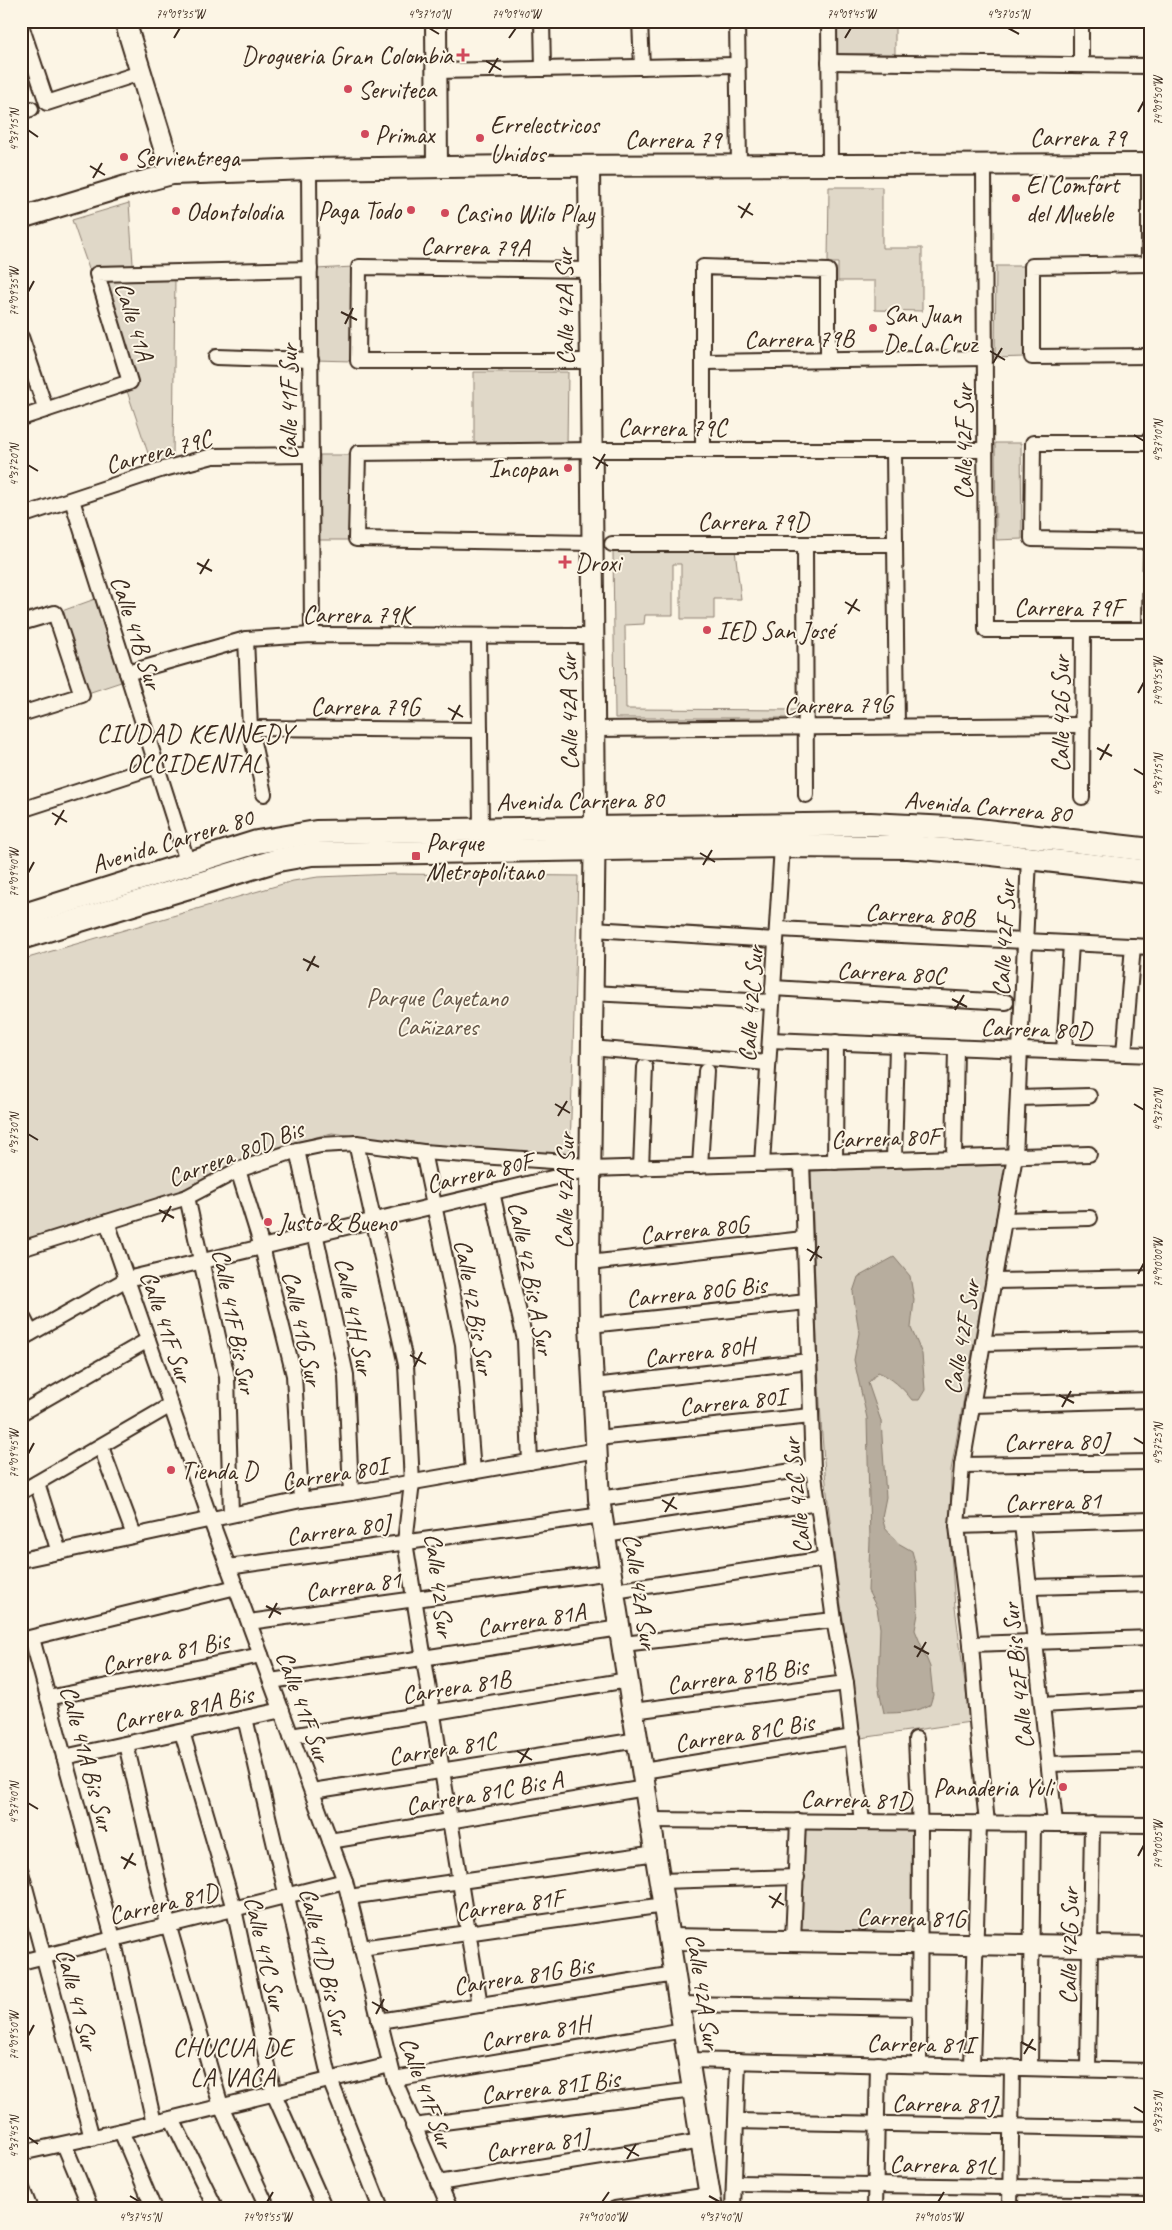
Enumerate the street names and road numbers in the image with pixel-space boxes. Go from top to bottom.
street label: Carrera 79 [1030,122,1128,154]
street label: Carrera 79 [625,124,723,156]
street label: Carrera 79A [420,230,531,264]
street label: Calle 42A Sur [548,246,582,365]
street label: Calle 41A [107,278,162,366]
street label: Carrera 79B [744,322,856,356]
street label: Calle 41F Sur [273,341,305,460]
street label: Calle 42F Sur [948,381,980,500]
street label: Carrera 79C [618,412,728,444]
street label: Carrera 79C [102,422,217,481]
street label: Carrera 79D [697,506,811,538]
street label: Calle 41B Sur [103,572,170,696]
street label: Carrera 79F [1014,592,1128,624]
street label: Carrera 79K [302,599,416,631]
street label: Calle 42A Sur [552,651,586,770]
street label: Calle 42G Sur [1045,653,1077,772]
street label: Carrera 79G [783,688,896,722]
street label: Carrera 79G [311,691,422,723]
street label: Avenida Carrera 80 [496,784,666,818]
street label: Avenida Carrera 80 [903,784,1074,830]
street label: Avenida Carrera 80 [88,801,259,881]
street label: Calle 42F Sur [985,876,1023,997]
street label: Carrera 80B [864,896,978,934]
street label: Calle 42C Sur [731,942,771,1063]
street label: Carrera 80C [836,954,948,992]
street label: Carrera 80D [980,1011,1095,1047]
street label: Carrera 80D Bis [163,1112,310,1195]
street label: Carrera 80F [831,1120,945,1156]
street label: Calle 42A Sur [548,1130,582,1249]
street label: Carrera 80F [423,1144,541,1201]
street label: Calle 42 Bis A Sur [500,1199,562,1359]
street label: Carrera 80G [638,1208,753,1252]
street label: Calle 42 Bis Sur [446,1237,502,1379]
street label: Calle 41F Bis Sur [204,1246,264,1398]
street label: Calle 41H Sur [327,1255,382,1380]
street label: Calle 41F Sur [132,1266,201,1389]
street label: Calle 41G Sur [274,1268,330,1391]
street label: Carrera 80G Bis [624,1268,770,1315]
street label: Calle 42F Sur [936,1274,988,1397]
street label: Carrera 80H [642,1329,760,1375]
street label: Carrera 80I [677,1380,793,1423]
street label: Carrera 80J [1004,1425,1113,1459]
street label: Calle 42C Sur [775,1434,819,1555]
street label: Carrera 80I [279,1449,395,1498]
street label: Carrera 81 [1004,1484,1104,1520]
street label: Carrera 80J [284,1506,396,1553]
street label: Calle 42A Sur [615,1531,665,1654]
street label: Calle 42 Sur [417,1532,462,1642]
street label: Carrera 81 [303,1563,405,1609]
street label: Carrera 81A [475,1595,589,1644]
street label: Calle 42F Bis Sur [994,1599,1042,1751]
street label: Carrera 81 Bis [99,1623,234,1682]
street label: Calle 41F Sur [268,1647,339,1769]
street label: Carrera 81B Bis [665,1650,812,1702]
street label: Carrera 81B [400,1662,515,1711]
street label: Carrera 81A Bis [111,1678,258,1739]
street label: Calle 41A Bis Sur [52,1682,122,1836]
street label: Carrera 81C Bis [672,1706,818,1760]
street label: Carrera 81C [386,1724,500,1773]
street label: Carrera 81C Bis A [403,1763,567,1823]
street label: Carrera 81D [800,1783,914,1817]
street label: Carrera 81D [105,1875,223,1932]
street label: Carrera 81F [453,1881,570,1928]
street label: Calle 41D Bis Sur [292,1885,357,2040]
street label: Calle 42G Sur [1052,1885,1086,2005]
street label: Calle 41C Sur [236,1893,294,2016]
street label: Carrera 81G [856,1901,968,1935]
street label: Calle 42A Sur [678,1931,728,2054]
street label: Calle 41 Sur [48,1945,107,2056]
street label: Carrera 81G Bis [451,1949,598,2003]
street label: Carrera 81H [478,2007,596,2058]
street label: Carrera 81I [866,2027,980,2061]
street label: Calle 41F Sur [391,2033,462,2155]
street label: Carrera 81I Bis [479,2062,624,2111]
street label: Carrera 81J [892,2087,1001,2121]
street label: Carrera 81J [483,2120,595,2169]
street label: Carrera 81L [889,2148,998,2182]

